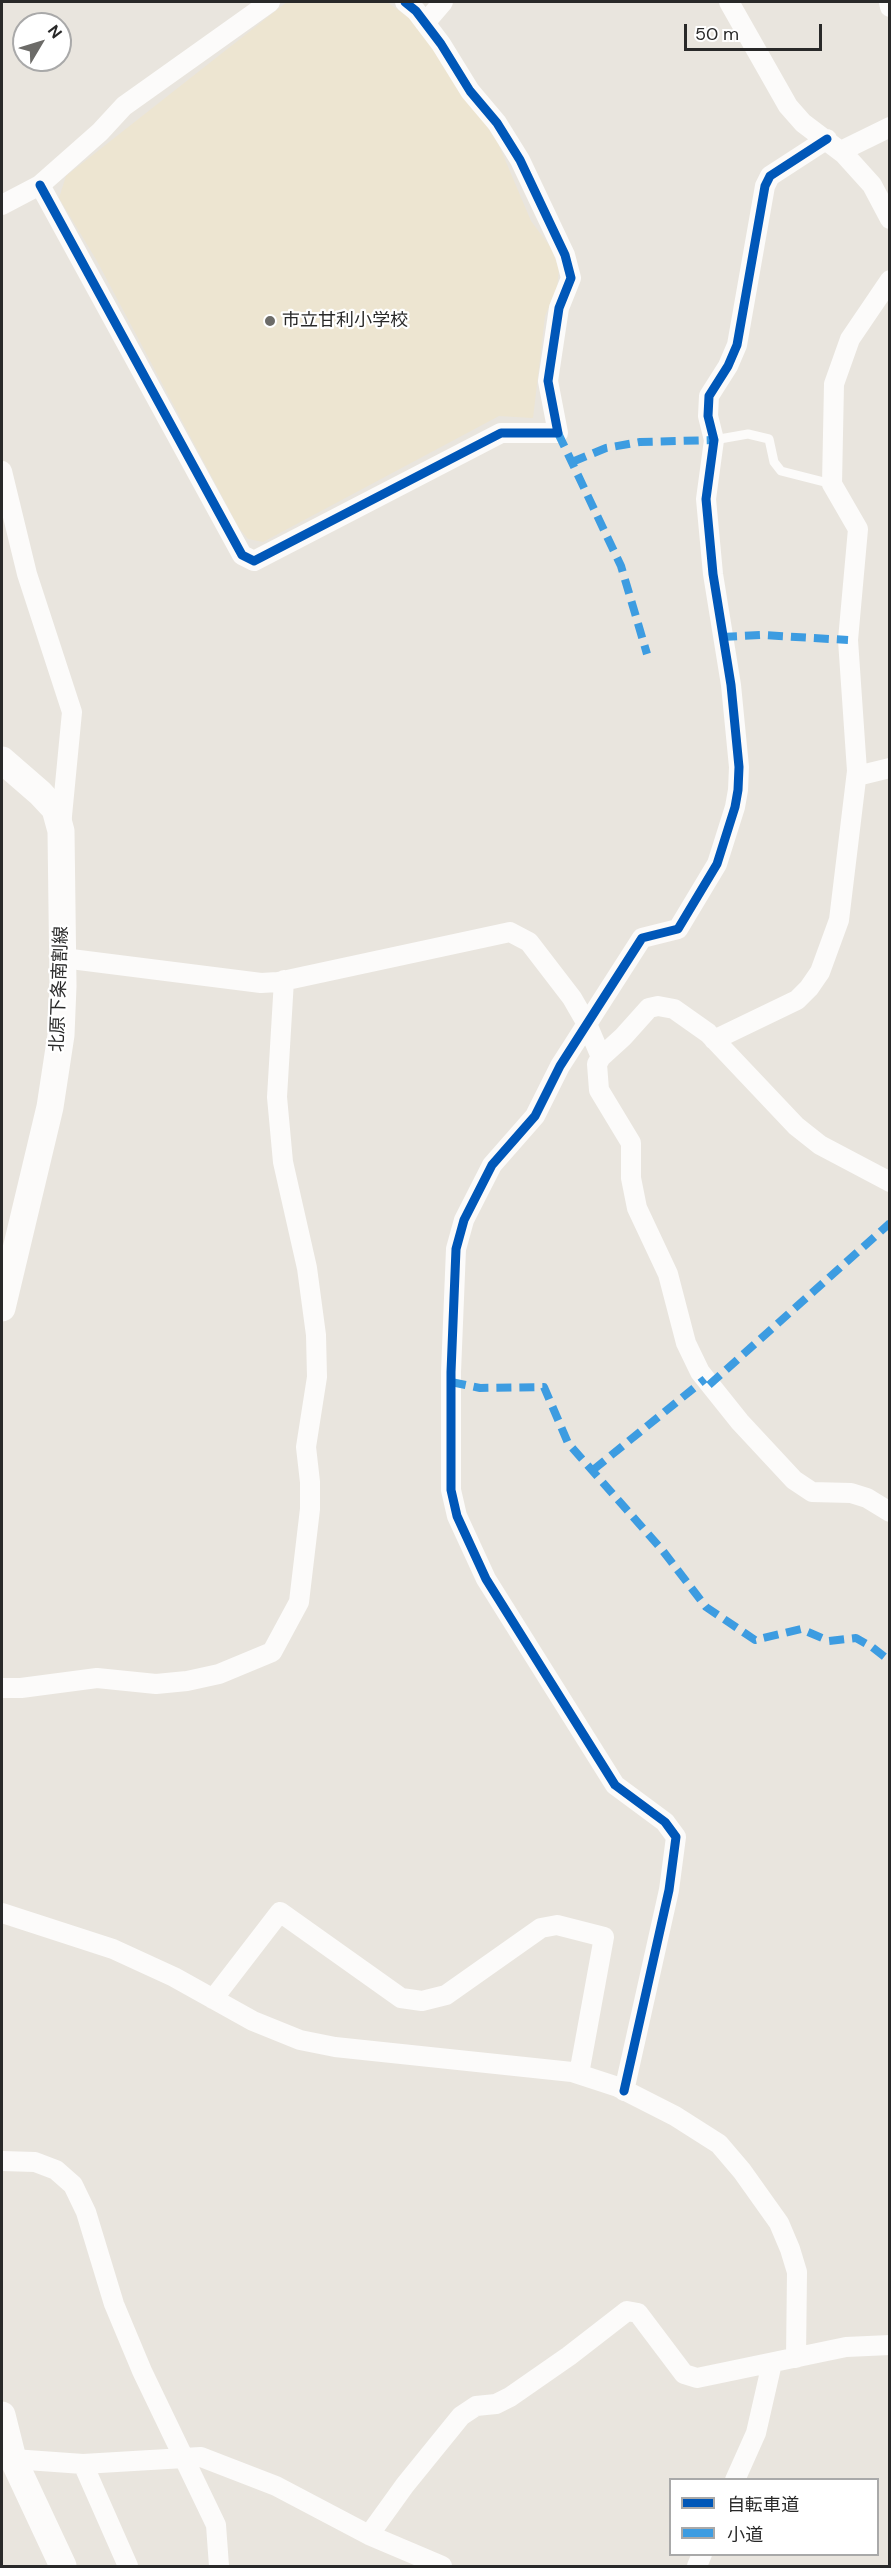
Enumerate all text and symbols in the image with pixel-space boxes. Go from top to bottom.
north arrow [12,12,72,72]
scale bar [687,12,825,50]
text: N [43,21,67,43]
text: 50 m [695,22,739,46]
place label: 市立甘利小学校 [282,310,408,332]
marker: 市立甘利小学校 [263,314,277,328]
street label: 北原下条南割線 [47,926,73,1052]
legend [669,2478,879,2556]
text: 自転車道 [727,2493,799,2517]
text: 小道 [727,2523,763,2547]

